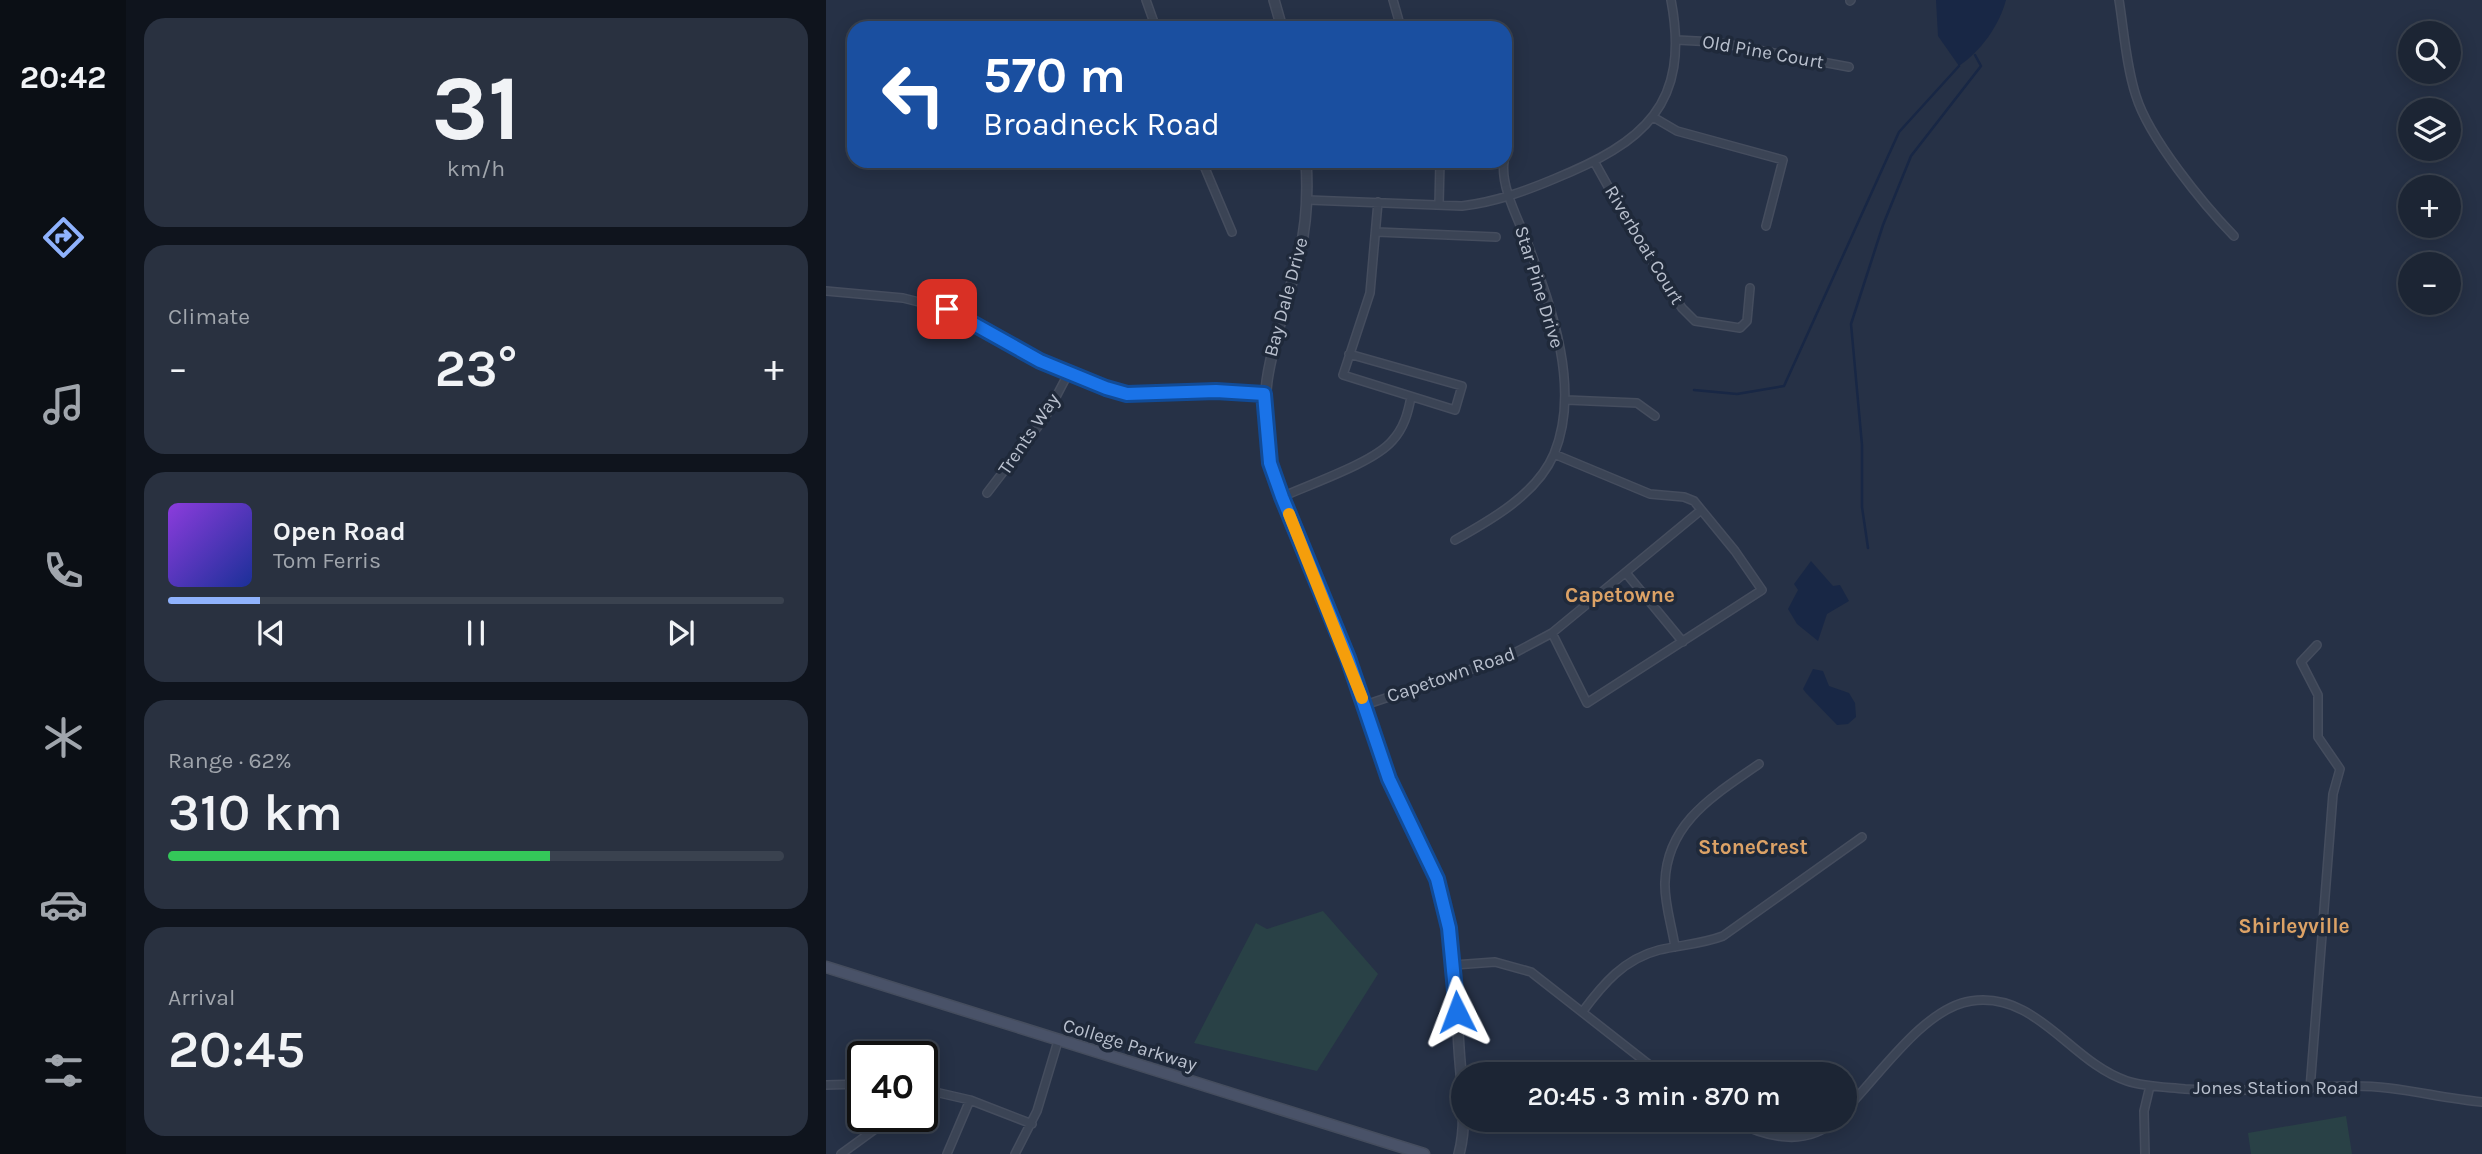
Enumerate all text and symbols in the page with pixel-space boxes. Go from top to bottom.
map controls [2398,21,2461,315]
button: search [2398,21,2461,84]
street label: Old Pine Court [1701,31,1825,73]
text: 570 m [983,47,1126,104]
icon: left [868,49,959,140]
text: 31 [431,56,521,162]
text: 20:42 [20,59,106,96]
button: layers [2398,98,2461,161]
text: Broadneck Road [983,106,1220,143]
text: km/h [447,155,505,182]
button: + [2398,175,2461,238]
street label: Riverboat Court [1600,182,1688,308]
icon: directions [39,213,88,262]
street label: Star Pine Drive [1510,223,1568,351]
street label: Bay Dale Drive [1260,235,1312,359]
button: − [2398,252,2461,315]
pin [917,279,977,339]
icon: arrive [928,290,966,328]
text: Climate [168,303,250,330]
text: 23° [435,338,517,399]
text: − [168,346,188,391]
text: + [764,346,784,391]
icon: music [39,380,88,429]
street label: Trents Way [994,389,1064,479]
text: Open Road [273,516,406,547]
icon: phone [39,546,88,595]
text: Tom Ferris [273,547,381,574]
district label: Capetowne [1565,583,1675,607]
icon: previous [252,614,290,652]
icon: pause [457,614,495,652]
icon: next [662,614,700,652]
street label: Capetown Road [1384,643,1518,707]
icon: climate [39,713,88,762]
text: Range · 62% [168,747,292,774]
text: 310 km [168,782,343,843]
district label: StoneCrest [1698,835,1808,859]
icon: car [39,880,88,929]
district label: Shirleyville [2238,914,2350,938]
position arrow [1420,975,1494,1049]
text: Arrival [168,984,235,1011]
street label: College Parkway [1060,1014,1200,1076]
text: 20:45 [168,1019,305,1080]
speed limit sign: 40 [847,1041,938,1132]
icon: filters [39,1046,88,1095]
street label: Jones Station Road [2193,1077,2359,1099]
text: 20:45 · 3 min · 870 m [1527,1081,1781,1112]

